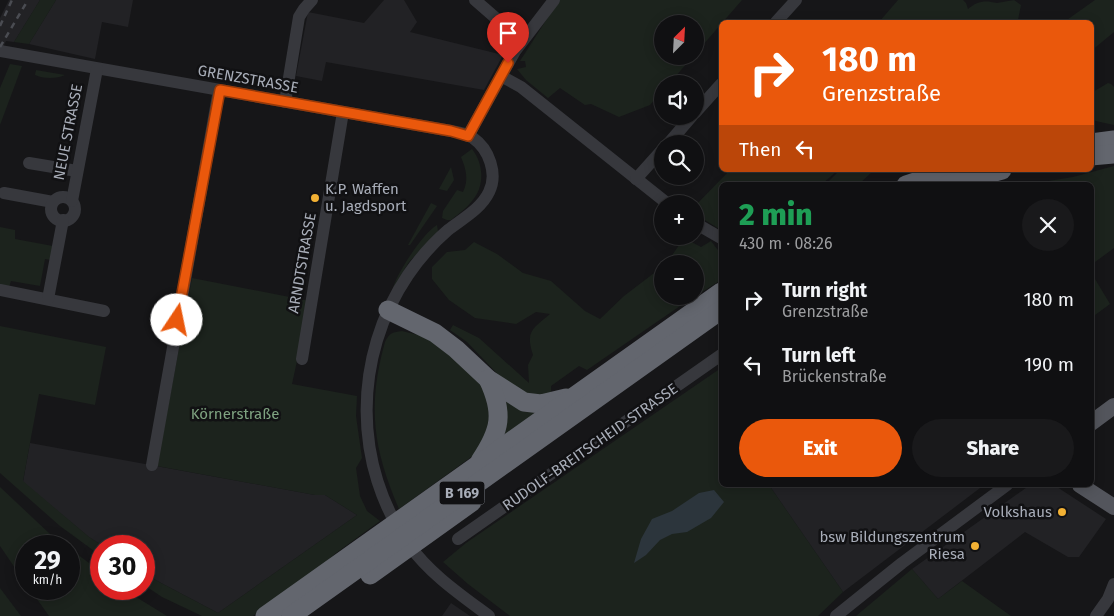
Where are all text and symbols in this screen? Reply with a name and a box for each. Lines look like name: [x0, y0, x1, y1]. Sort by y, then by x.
pin: [487, 12, 529, 63]
north arrow: [654, 15, 704, 65]
map controls: [654, 15, 704, 305]
icon: arrive: [494, 19, 522, 47]
text: 180 m: [822, 38, 917, 80]
icon: right: [739, 40, 804, 105]
street label: GRENZSTRASSE: [196, 61, 300, 97]
button: sound: [654, 75, 704, 125]
text: Grenzstraße: [822, 80, 941, 107]
street label: NEUE STRASSE: [50, 82, 86, 182]
button: search: [654, 135, 704, 185]
icon: left: [791, 135, 819, 163]
text: Then: [739, 138, 781, 161]
place label: K.P. Waffen u. Jagdsport: [325, 180, 407, 215]
marker: K.P. Waffen u. Jagdsport: [309, 192, 321, 204]
button: +: [654, 195, 704, 245]
text: 2 min: [739, 197, 812, 233]
button: close: [1022, 199, 1074, 251]
street label: ARNDTSTRASSE: [284, 211, 320, 315]
text: 430 m · 08:26: [739, 234, 832, 253]
button: −: [654, 255, 704, 305]
text: Turn right: [782, 279, 867, 302]
icon: right: [739, 286, 767, 314]
text: 180 m: [1023, 288, 1074, 311]
position arrow: [150, 293, 202, 345]
text: Grenzstraße: [782, 302, 869, 321]
text: Turn left: [782, 344, 856, 367]
icon: left: [739, 351, 767, 379]
text: 190 m: [1024, 353, 1074, 376]
text: Brückenstraße: [782, 367, 887, 386]
street label: RUDOLF-BREITSCHEID-STRASSE: [499, 380, 681, 514]
park label: Körnerstraße: [191, 405, 279, 423]
button: Exit: [739, 419, 902, 477]
button: Share: [912, 419, 1074, 477]
road number: B 169: [440, 482, 484, 504]
place label: Volkshaus: [984, 503, 1052, 521]
marker: Volkshaus: [1056, 506, 1068, 518]
place label: bsw Bildungszentrum Riesa: [819, 528, 965, 563]
speed limit sign: 30: [90, 535, 155, 600]
marker: bsw Bildungszentrum Riesa: [969, 540, 981, 552]
text: 29: [34, 546, 61, 576]
text: km/h: [33, 573, 62, 587]

